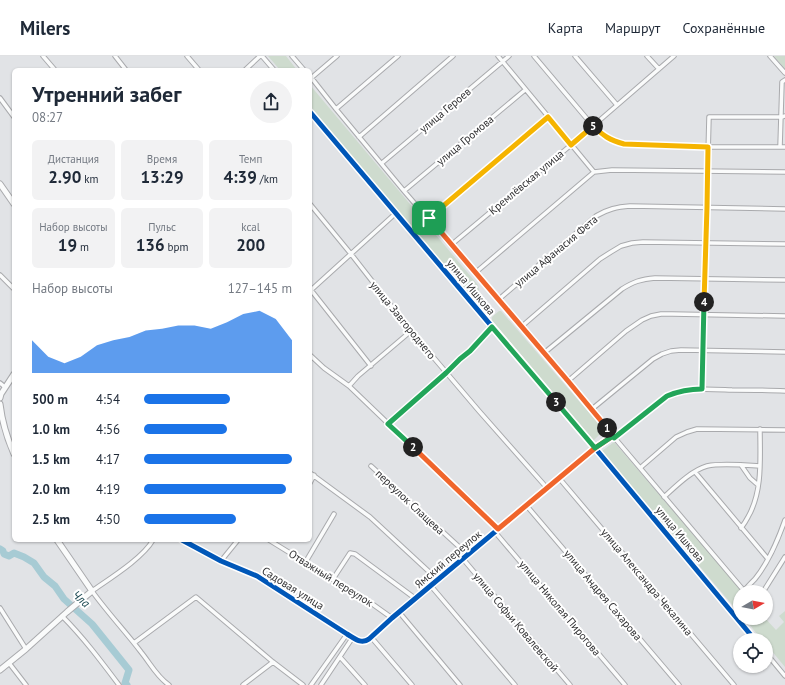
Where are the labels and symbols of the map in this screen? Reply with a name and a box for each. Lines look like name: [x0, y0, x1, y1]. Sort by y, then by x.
street label: улица Героев: [416, 84, 474, 136]
street label: улица Громова: [434, 112, 496, 168]
pin: 5: [583, 116, 603, 136]
street label: Кремлёвская улица: [486, 146, 566, 218]
pin: [412, 201, 446, 235]
street label: улица Афанасия Фета: [512, 212, 600, 290]
street label: улица Ишкова: [444, 256, 498, 318]
street label: улица Завгороднего: [367, 278, 439, 362]
pin: 4: [694, 292, 714, 312]
pin: 3: [546, 392, 566, 412]
pin: 1: [597, 418, 617, 438]
pin: 2: [403, 437, 423, 457]
street label: переулок Слащева: [373, 466, 447, 538]
street label: улица Ишкова: [653, 503, 707, 565]
street label: Ямский переулок: [412, 526, 485, 591]
street label: улица Александра Чекалина: [598, 526, 696, 638]
street label: Отважный переулок: [286, 546, 376, 610]
street label: улица Андрея Сахарова: [561, 547, 645, 643]
street label: улица Николая Пирогова: [516, 557, 604, 659]
street label: Садовая улица: [259, 563, 327, 613]
street label: улица Софьи Ковалевской: [470, 569, 562, 675]
north arrow: [733, 585, 773, 625]
water label: Чла: [69, 587, 93, 611]

